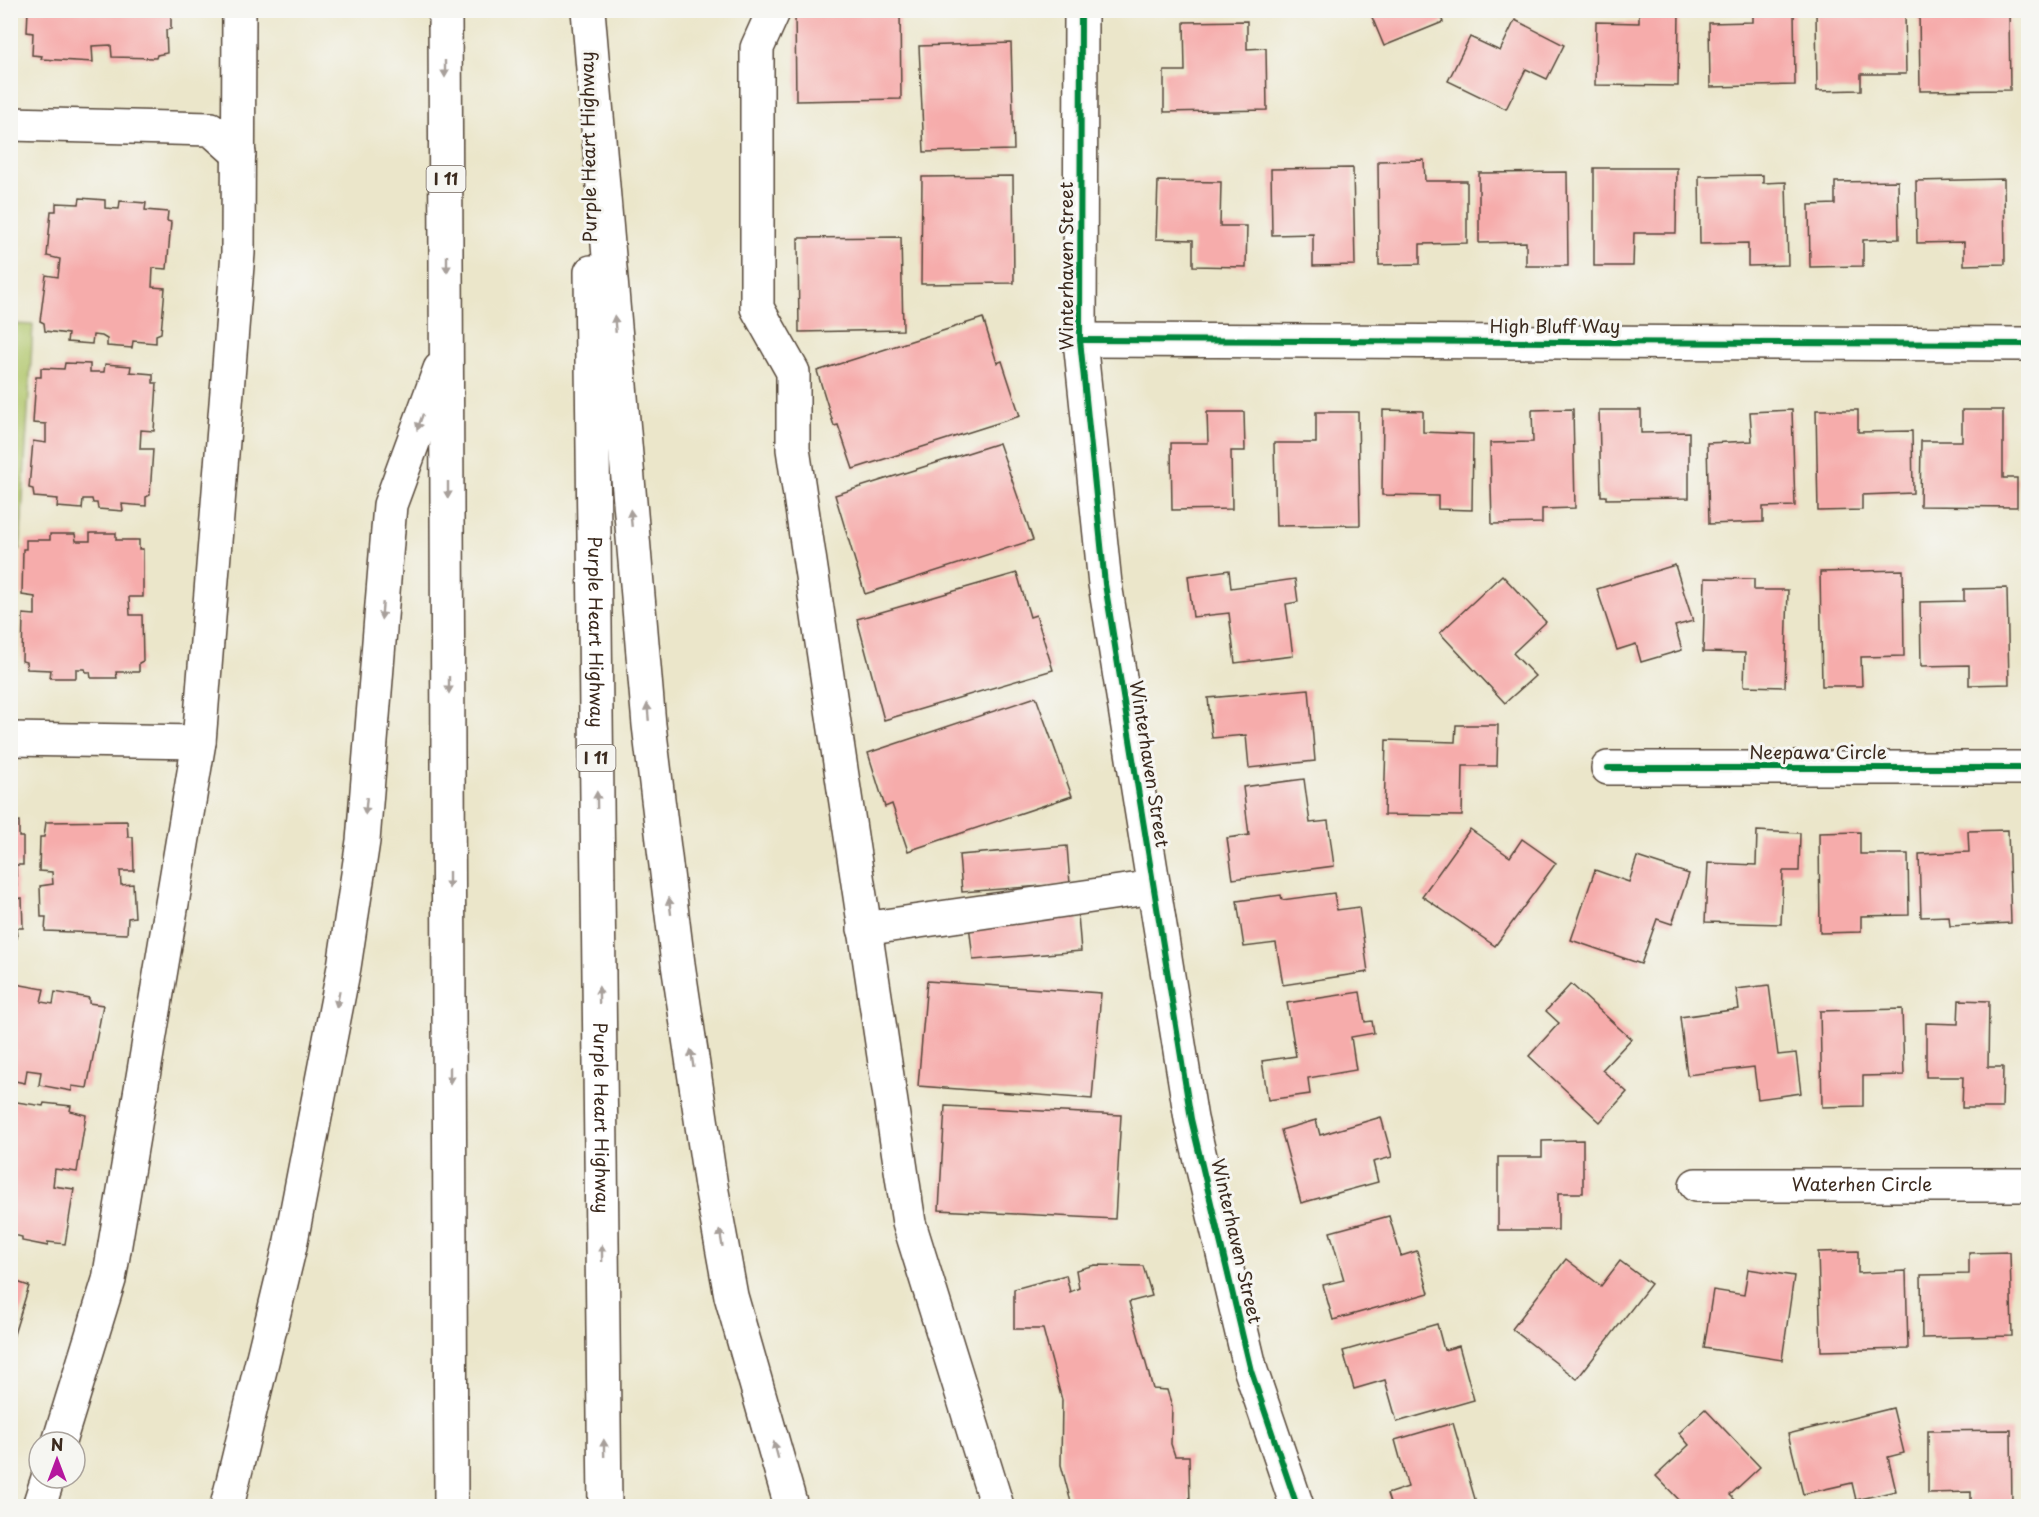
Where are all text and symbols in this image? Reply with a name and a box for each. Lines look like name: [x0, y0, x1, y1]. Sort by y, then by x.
street label: Purple Heart Highway: [572, 51, 603, 243]
one-way arrow: [440, 59, 450, 78]
road number: I 11: [426, 166, 466, 192]
street label: Winterhaven Street: [1052, 182, 1079, 350]
one-way arrow: [442, 254, 452, 273]
street label: High Bluff Way: [1490, 312, 1620, 339]
one-way arrow: [610, 314, 620, 333]
one-way arrow: [415, 413, 425, 431]
one-way arrow: [443, 480, 453, 499]
one-way arrow: [626, 509, 635, 528]
street label: Purple Heart Highway: [582, 536, 611, 728]
one-way arrow: [377, 602, 386, 621]
one-way arrow: [444, 675, 453, 694]
street label: Winterhaven Street: [1124, 678, 1177, 849]
one-way arrow: [643, 703, 653, 722]
street label: Neepawa Circle: [1749, 738, 1887, 765]
road number: I 11: [576, 745, 616, 771]
one-way arrow: [592, 791, 601, 810]
one-way arrow: [361, 796, 371, 815]
one-way arrow: [444, 870, 454, 889]
one-way arrow: [665, 897, 675, 916]
one-way arrow: [594, 986, 604, 1005]
one-way arrow: [333, 989, 342, 1008]
street label: Purple Heart Highway: [588, 1022, 617, 1214]
one-way arrow: [687, 1049, 696, 1068]
one-way arrow: [445, 1065, 455, 1084]
street label: Winterhaven Street: [1205, 1155, 1270, 1326]
street label: Waterhen Circle: [1792, 1170, 1932, 1197]
one-way arrow: [716, 1229, 725, 1248]
one-way arrow: [597, 1244, 607, 1263]
north arrow: [27, 1430, 87, 1490]
text: N: [51, 1432, 63, 1456]
one-way arrow: [599, 1439, 609, 1458]
one-way arrow: [770, 1441, 780, 1459]

